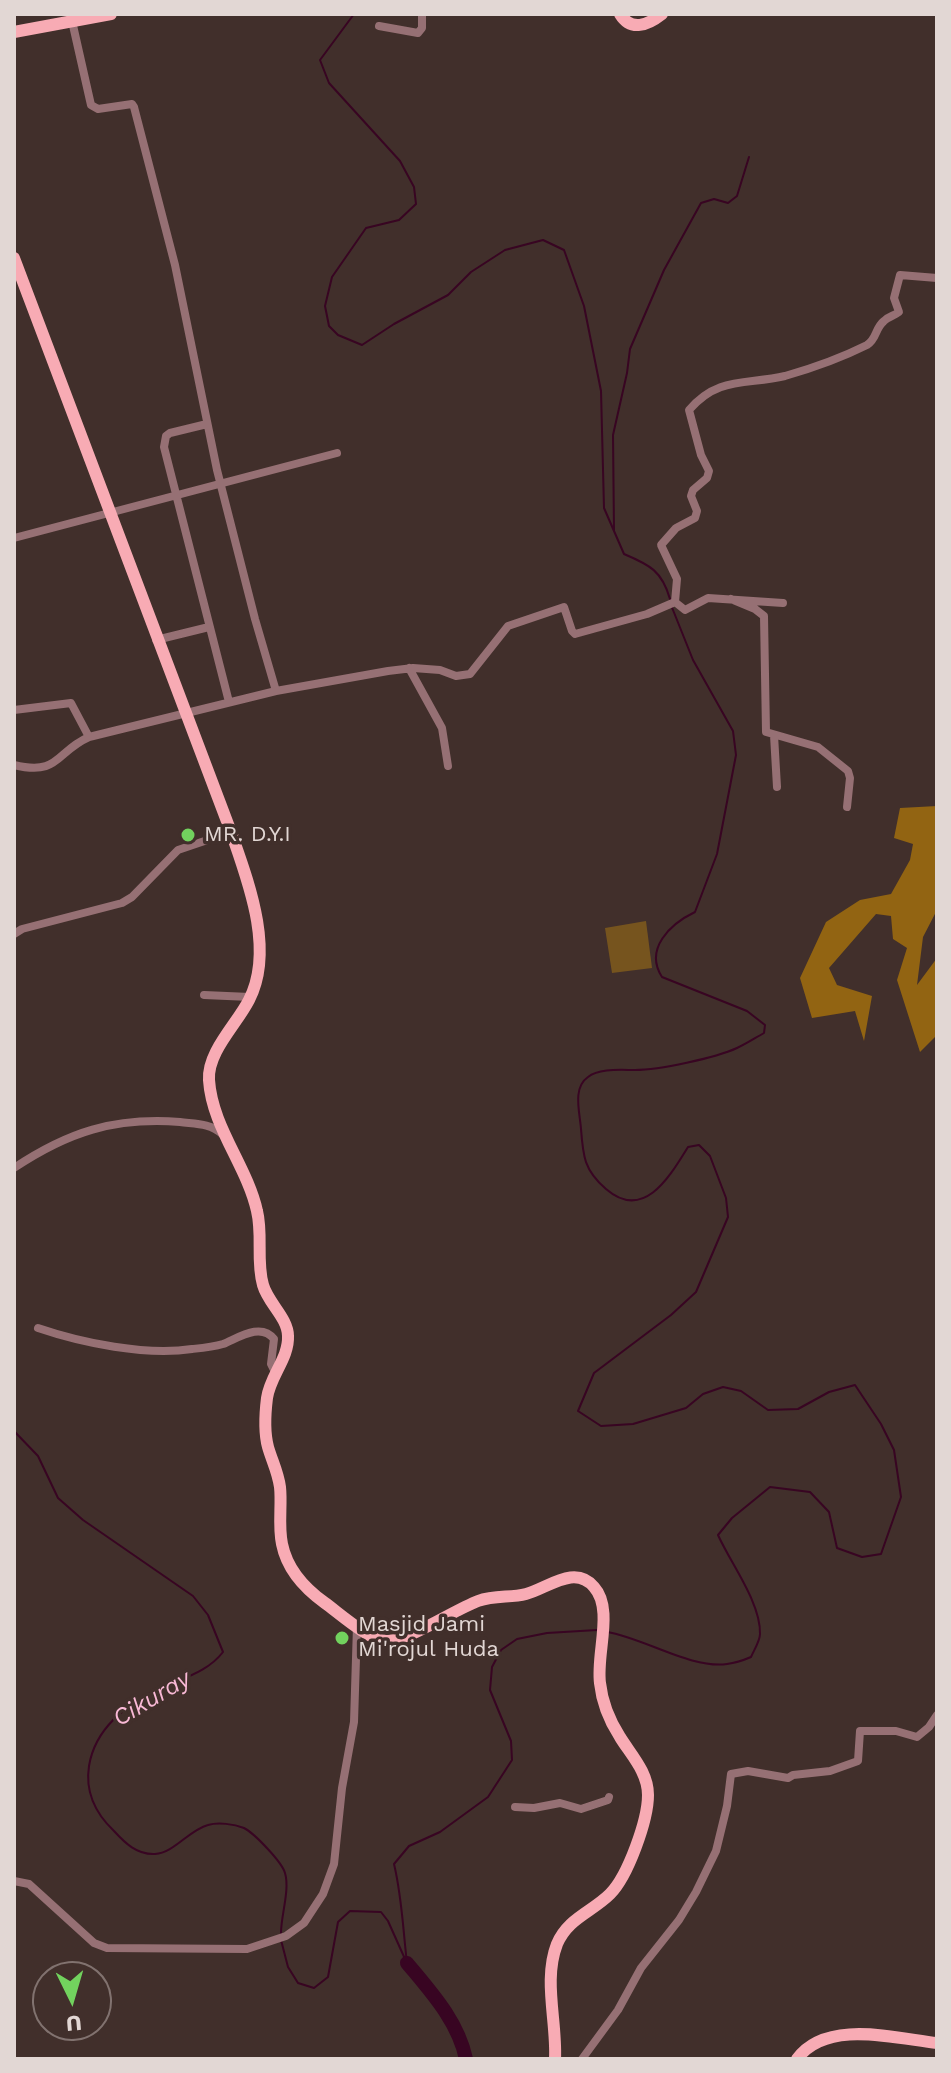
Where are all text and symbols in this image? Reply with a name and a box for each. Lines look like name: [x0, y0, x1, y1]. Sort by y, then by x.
place label: MR. D.Y.I: [204, 822, 291, 848]
marker: MR. D.Y.I: [179, 826, 197, 844]
place label: Masjid Jami Mi'rojul Huda: [358, 1612, 499, 1664]
marker: Masjid Jami Mi'rojul Huda: [333, 1629, 351, 1647]
water label: Cikuray: [108, 1665, 196, 1733]
north arrow: [32, 1961, 112, 2041]
text: U: [65, 2010, 83, 2037]

